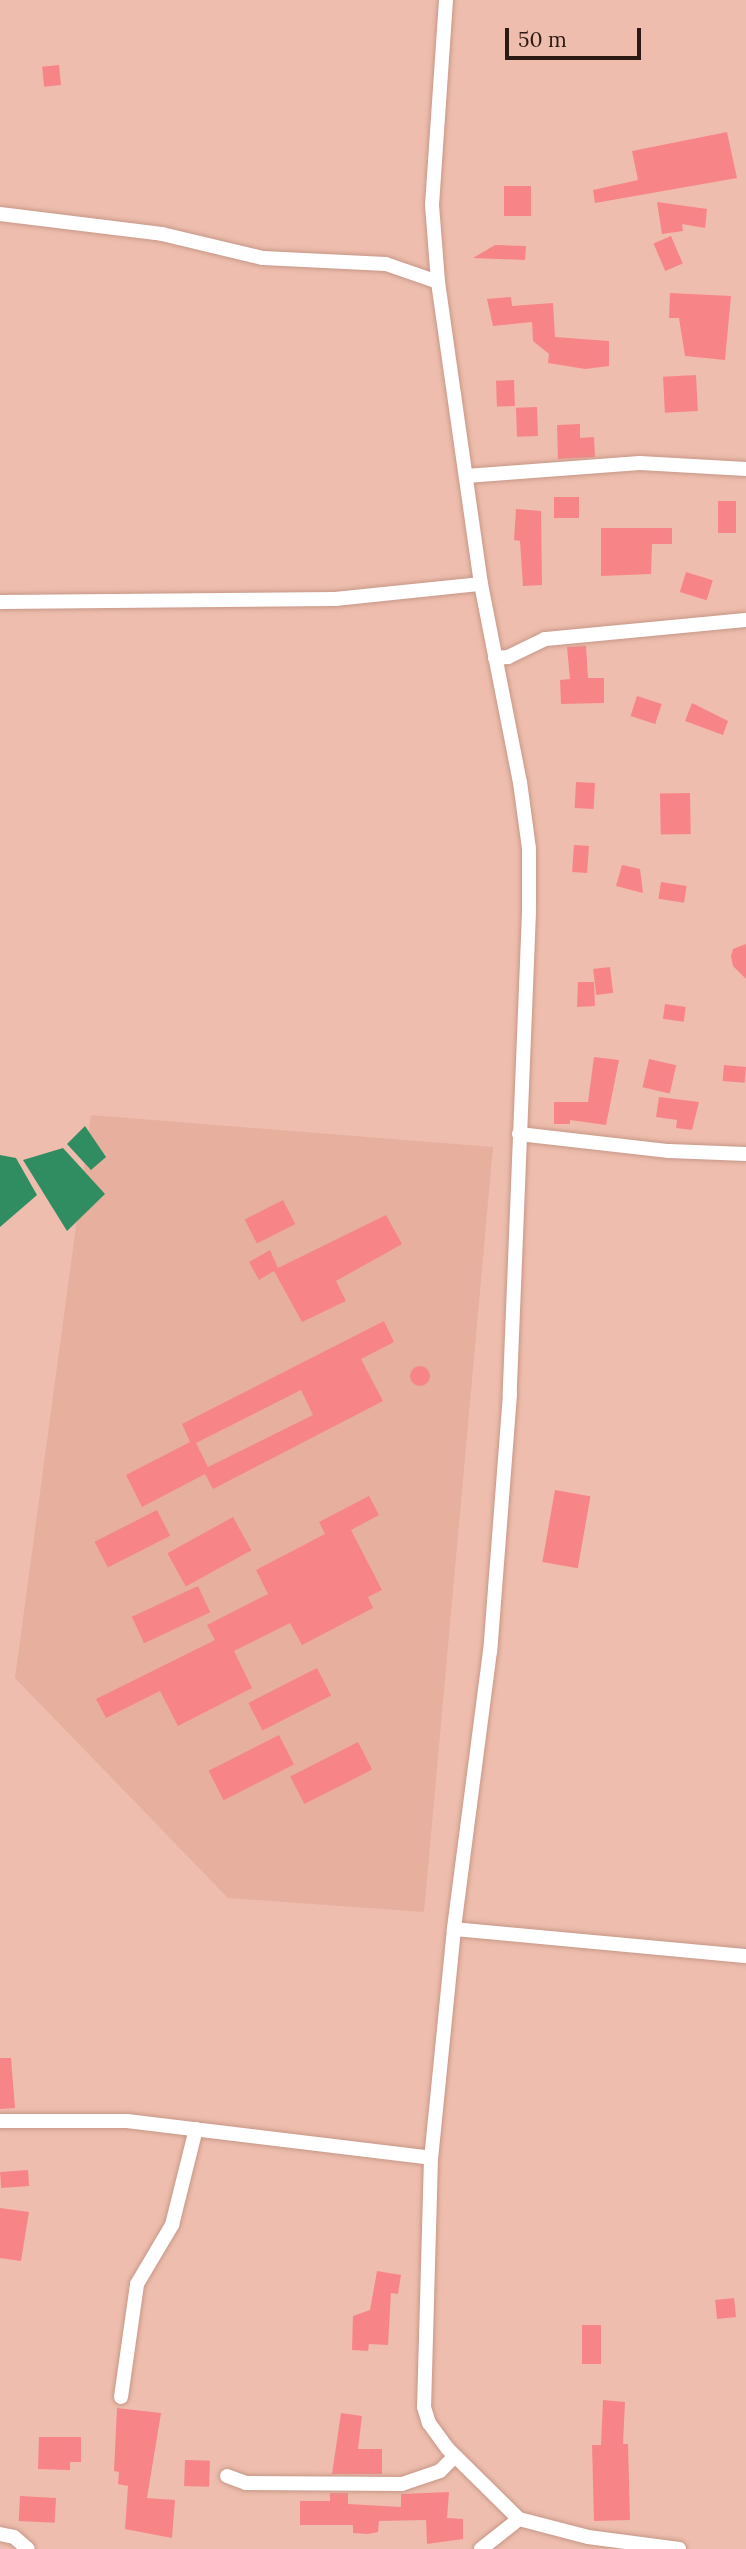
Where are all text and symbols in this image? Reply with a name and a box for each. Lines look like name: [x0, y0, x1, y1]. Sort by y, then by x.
scale bar: [508, 14, 644, 58]
text: 50 m: [518, 26, 567, 53]

